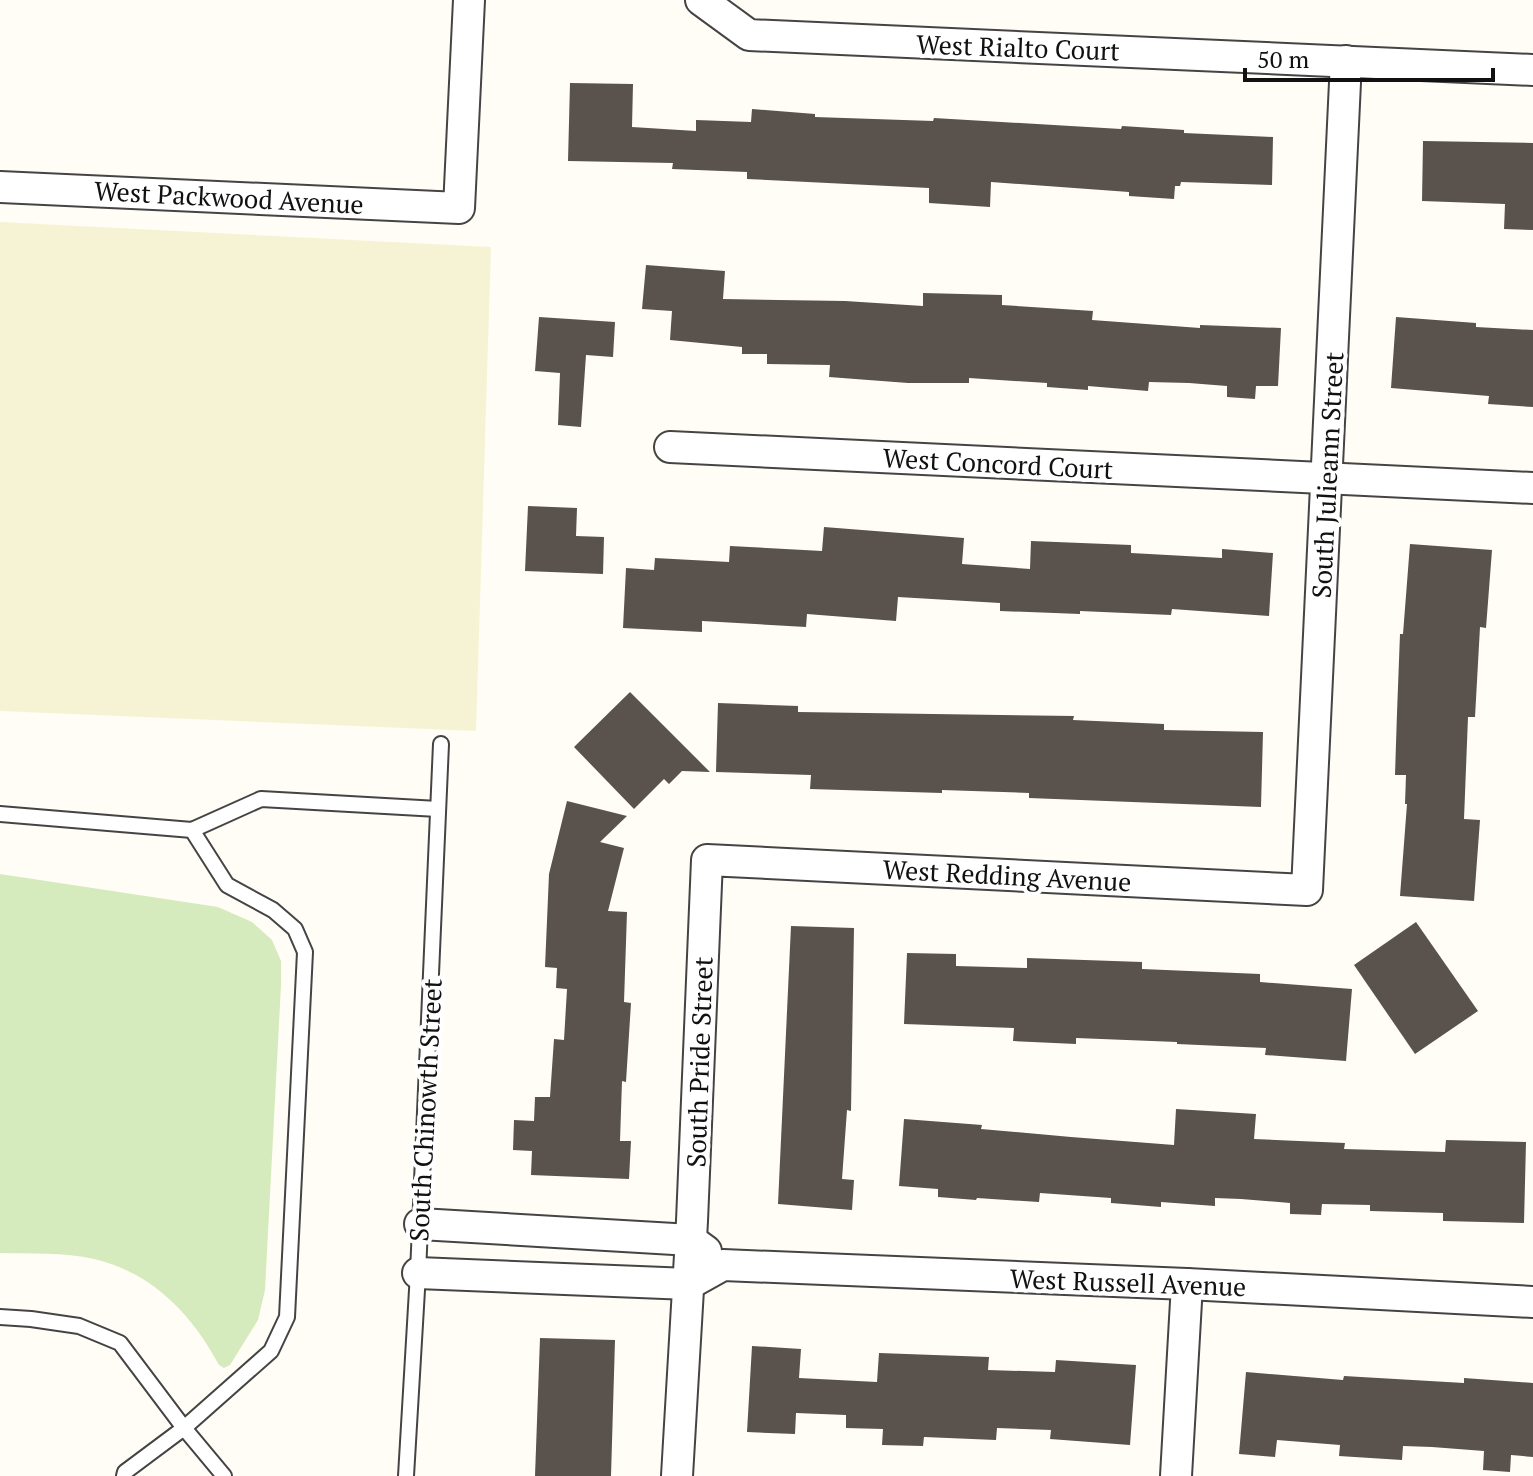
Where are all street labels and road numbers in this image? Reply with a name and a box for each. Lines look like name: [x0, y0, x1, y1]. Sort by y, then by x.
street label: West Rialto Court: [916, 26, 1121, 68]
street label: West Packwood Avenue: [93, 173, 365, 221]
street label: South Julieann Street: [1304, 351, 1350, 599]
street label: West Concord Court: [882, 440, 1114, 486]
street label: West Redding Avenue: [882, 852, 1132, 898]
street label: South Pride Street: [678, 956, 720, 1168]
street label: South Chinowth Street: [401, 977, 449, 1242]
street label: West Russell Avenue: [1009, 1261, 1247, 1303]

